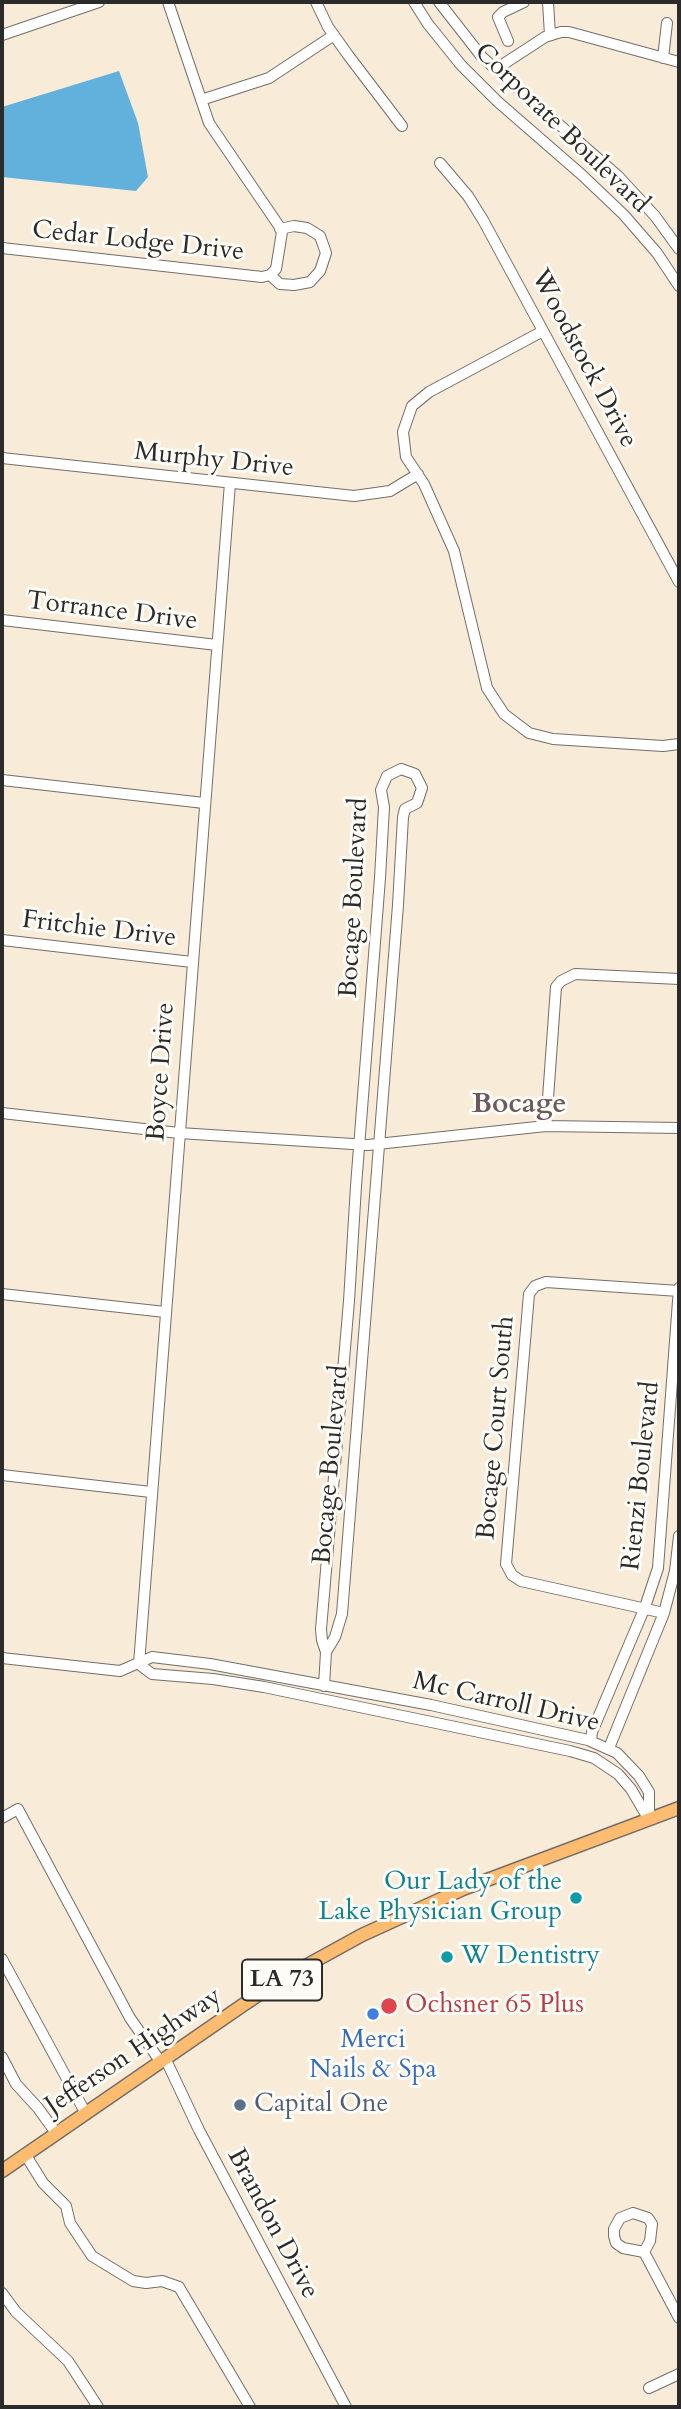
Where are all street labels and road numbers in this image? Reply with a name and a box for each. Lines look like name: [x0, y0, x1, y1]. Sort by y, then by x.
street label: Corporate Boulevard: [467, 37, 655, 221]
street label: Cedar Lodge Drive: [30, 215, 246, 269]
street label: Woodstock Drive: [523, 265, 643, 453]
street label: Murphy Drive: [133, 437, 295, 485]
street label: Torrance Drive: [25, 586, 199, 638]
street label: Bocage Boulevard: [334, 797, 376, 999]
street label: Fritchie Drive: [20, 905, 178, 955]
street label: Boyce Drive: [142, 1002, 182, 1142]
street label: Bocage Court South: [472, 1315, 522, 1541]
street label: Bocage Boulevard: [308, 1364, 356, 1566]
street label: Rienzi Boulevard: [617, 1380, 667, 1572]
street label: Mc Carroll Drive: [410, 1666, 602, 1740]
road number: LA 73: [242, 1959, 322, 2000]
street label: Jefferson Highway: [40, 1982, 228, 2122]
street label: Brandon Drive: [219, 2144, 325, 2304]

